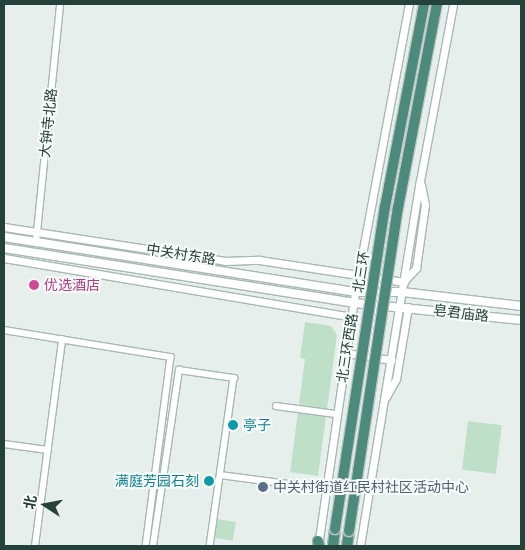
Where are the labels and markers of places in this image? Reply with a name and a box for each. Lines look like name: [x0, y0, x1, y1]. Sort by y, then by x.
place label: 优选酒店: [44, 277, 100, 293]
marker: 优选酒店: [28, 279, 40, 291]
place label: 亭子: [243, 417, 271, 433]
marker: 亭子: [227, 419, 239, 431]
place label: 满庭芳园石刻: [115, 473, 199, 489]
marker: 满庭芳园石刻: [203, 475, 215, 487]
place label: 中关村街道红民村社区活动中心: [273, 479, 469, 495]
marker: 中关村街道红民村社区活动中心: [257, 481, 269, 493]

